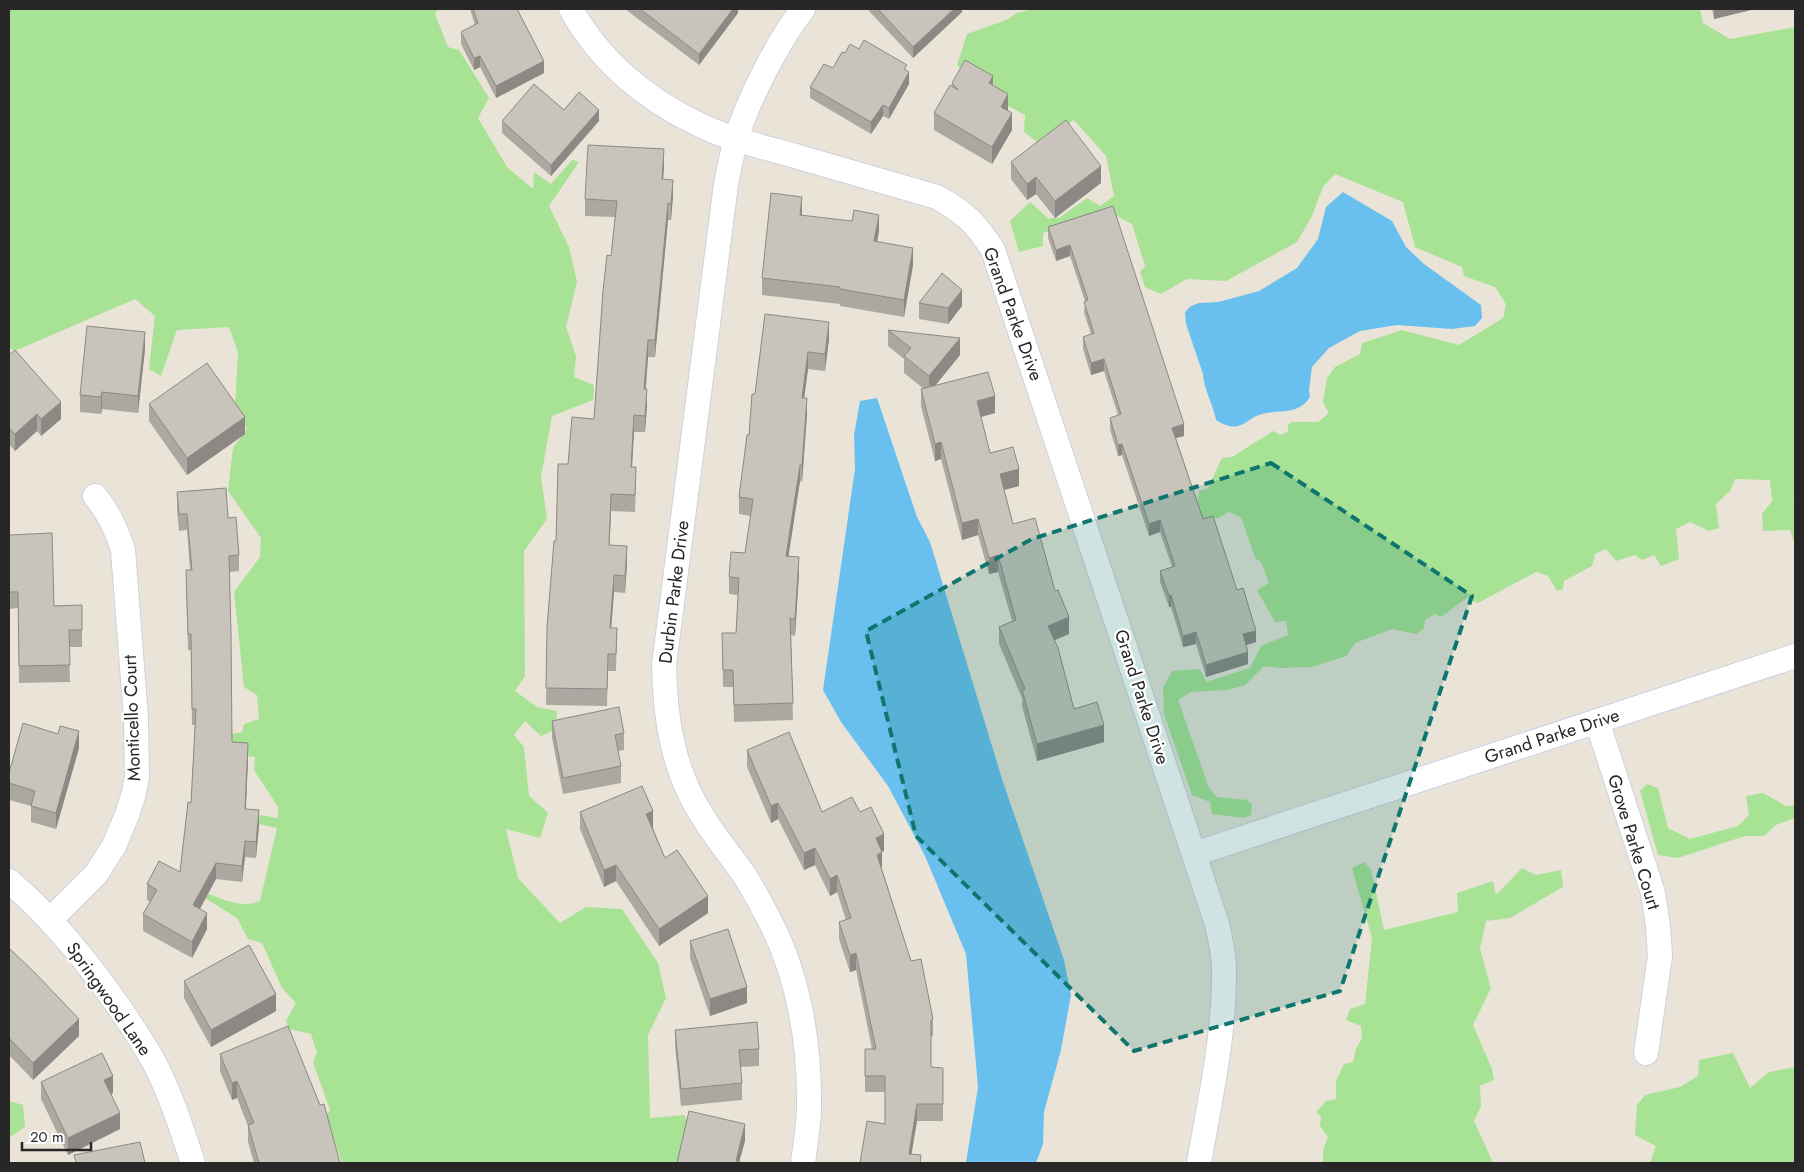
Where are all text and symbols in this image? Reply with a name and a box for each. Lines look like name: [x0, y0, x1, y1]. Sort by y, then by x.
street label: Grand Parke Drive: [977, 244, 1049, 384]
street label: Durbin Parke Drive: [652, 519, 696, 665]
street label: Grand Parke Drive: [1108, 626, 1176, 768]
street label: Monticello Court: [117, 654, 147, 782]
street label: Grand Parke Drive: [1481, 702, 1623, 770]
street label: Grove Parke Court: [1601, 771, 1667, 914]
street label: Springwood Lane: [60, 937, 158, 1061]
scale bar: [22, 1120, 91, 1152]
text: 20 m: [30, 1126, 64, 1148]

